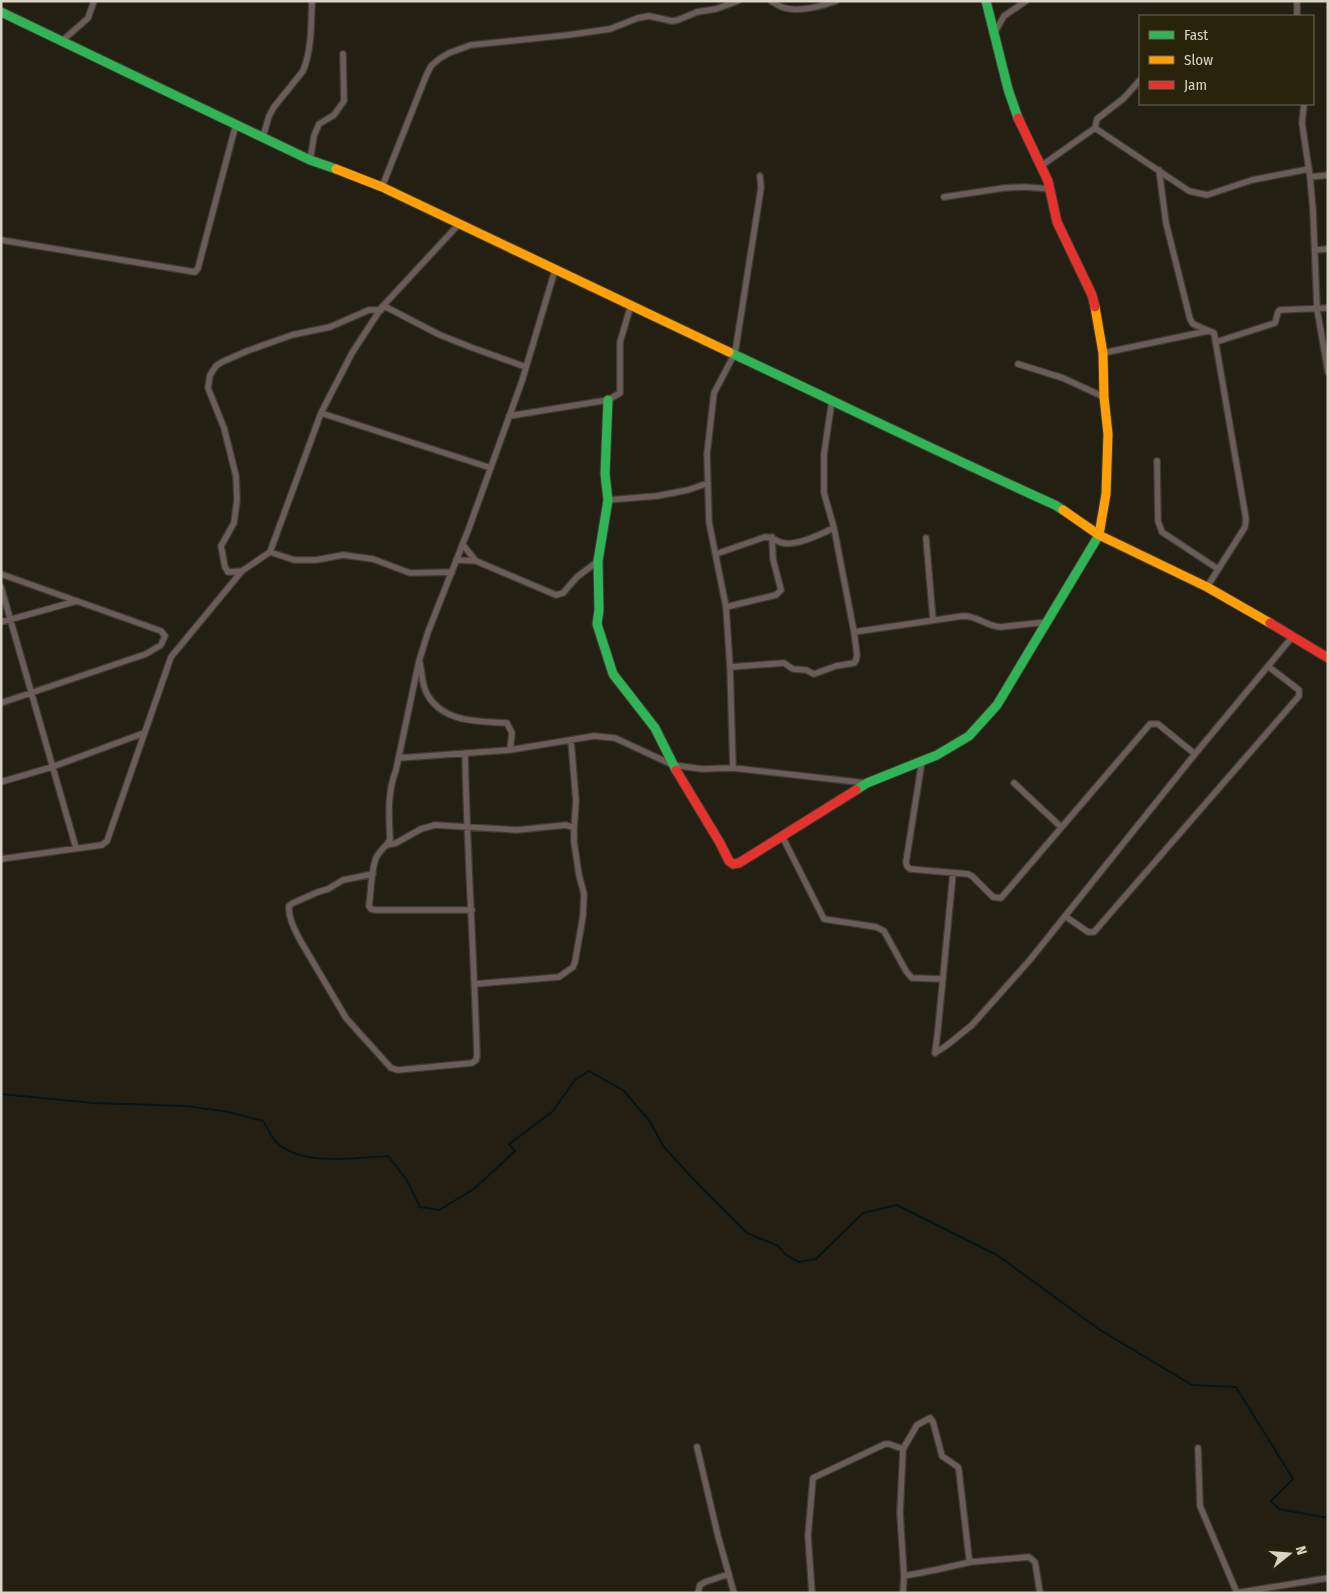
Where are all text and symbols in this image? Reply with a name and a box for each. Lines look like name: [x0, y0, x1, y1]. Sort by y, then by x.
legend: [1139, 15, 1314, 105]
text: Fast: [1184, 26, 1208, 44]
text: Slow: [1184, 51, 1213, 69]
text: Jam: [1184, 76, 1207, 94]
north arrow: [1264, 1529, 1314, 1579]
text: N: [1292, 1544, 1310, 1557]

